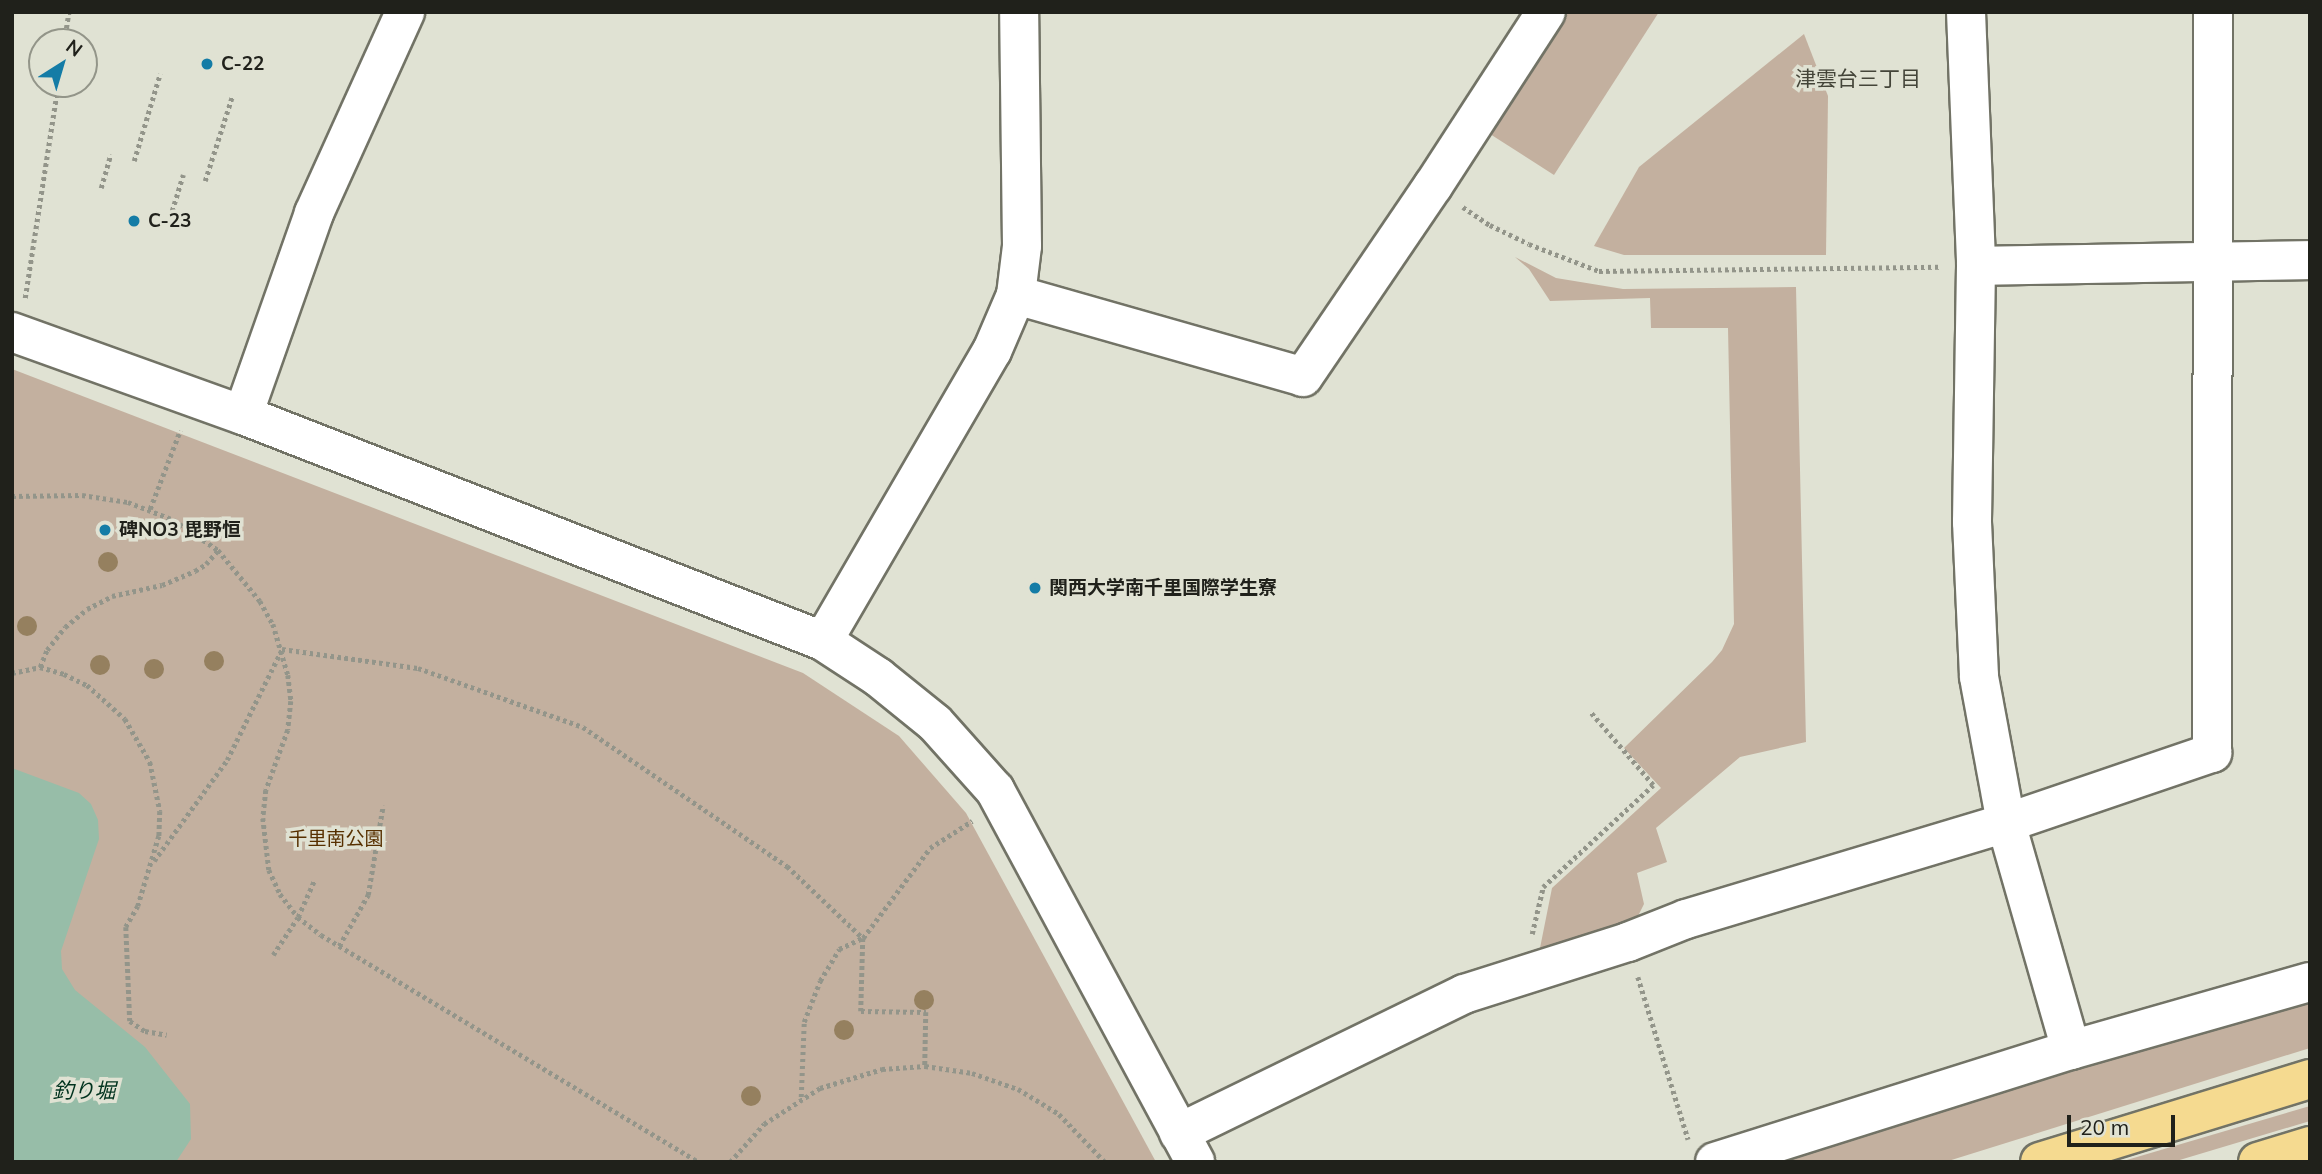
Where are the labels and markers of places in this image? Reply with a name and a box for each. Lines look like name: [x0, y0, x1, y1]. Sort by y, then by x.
place label: C-22: [221, 53, 265, 75]
marker: C-22: [199, 56, 215, 72]
place label: C-23: [148, 210, 192, 232]
marker: C-23: [126, 213, 142, 229]
place label: 碑NO3 毘野恒: [119, 519, 241, 541]
marker: 碑NO3 毘野恒: [97, 522, 113, 538]
place label: 関西大学南千里国際学生寮: [1049, 577, 1277, 599]
marker: 関西大学南千里国際学生寮: [1027, 580, 1043, 596]

